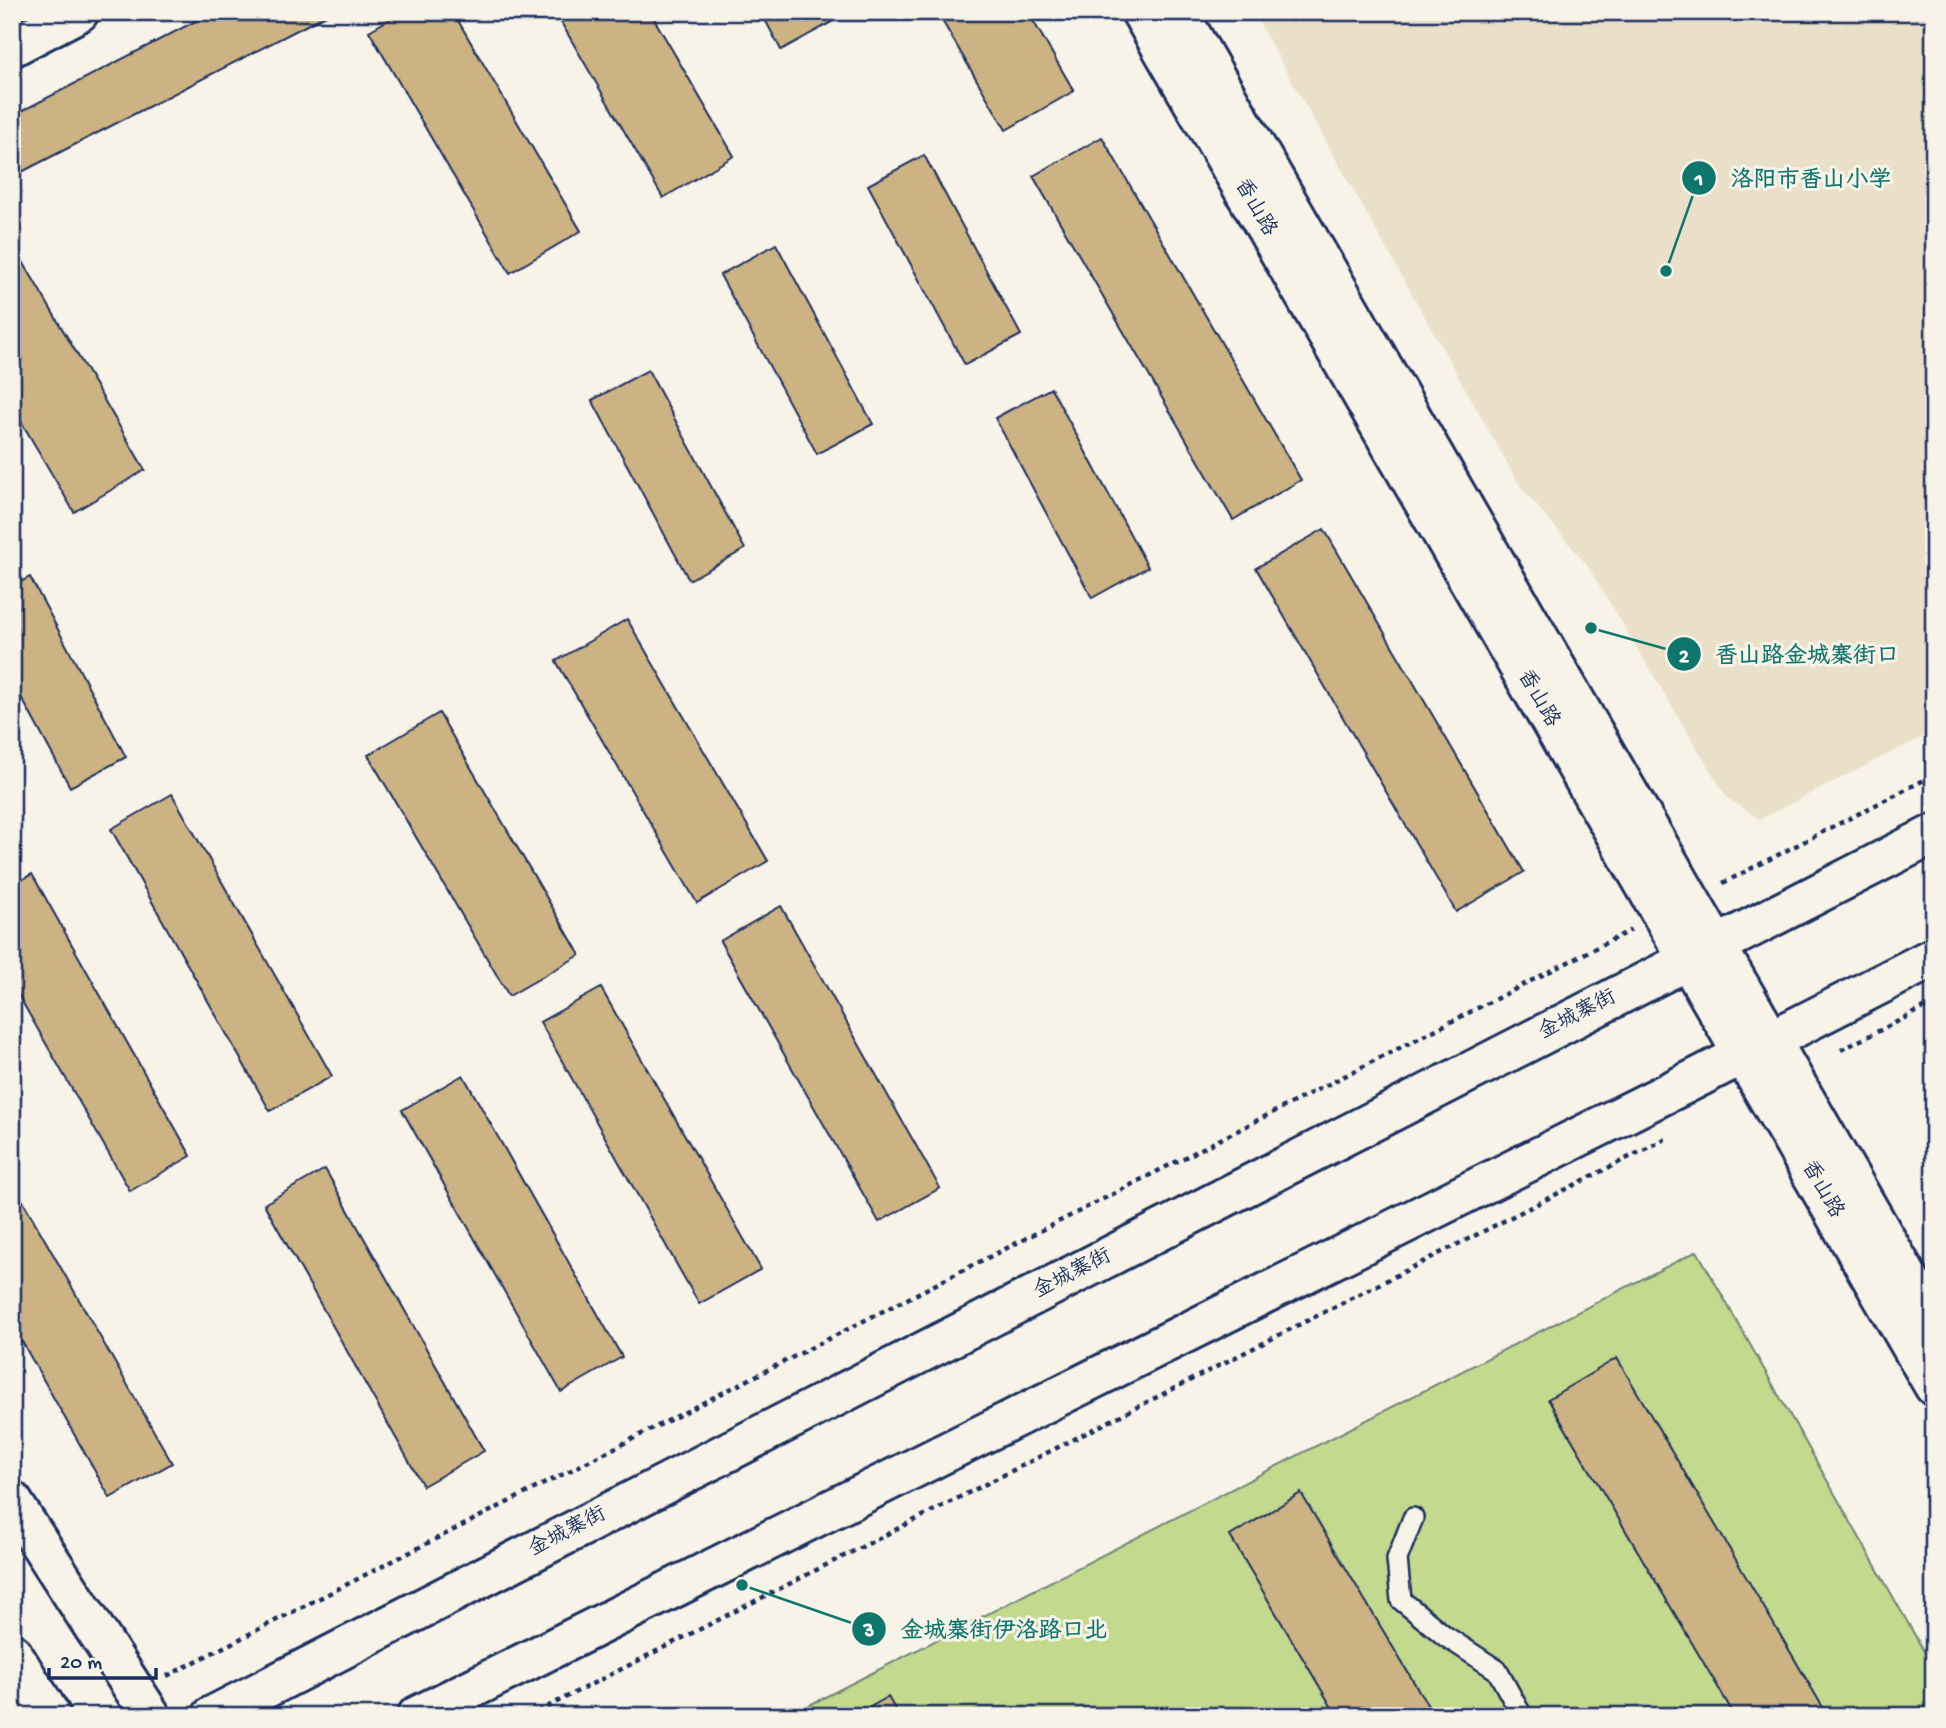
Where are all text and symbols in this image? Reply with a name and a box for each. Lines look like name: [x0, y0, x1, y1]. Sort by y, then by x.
callout: 洛阳市香山小学: [1681, 156, 1905, 200]
text: 洛阳市香山小学: [1731, 167, 1892, 195]
text: 1: [1694, 169, 1703, 194]
street label: 香山路: [1227, 173, 1282, 242]
callout: 香山路金城寨街口: [1666, 632, 1913, 676]
text: 香山路金城寨街口: [1715, 642, 1899, 671]
text: 2: [1679, 646, 1690, 671]
street label: 香山路: [1510, 664, 1565, 733]
street label: 金城寨街: [1534, 984, 1621, 1046]
street label: 香山路: [1794, 1155, 1849, 1224]
street label: 金城寨街: [1029, 1243, 1116, 1305]
street label: 金城寨街: [524, 1501, 611, 1563]
callout: 金城寨街伊洛路口北: [851, 1607, 1121, 1651]
text: 金城寨街伊洛路口北: [901, 1617, 1108, 1646]
text: 3: [863, 1620, 875, 1645]
scale bar: [49, 1637, 156, 1681]
text: 20 m: [60, 1652, 102, 1677]

